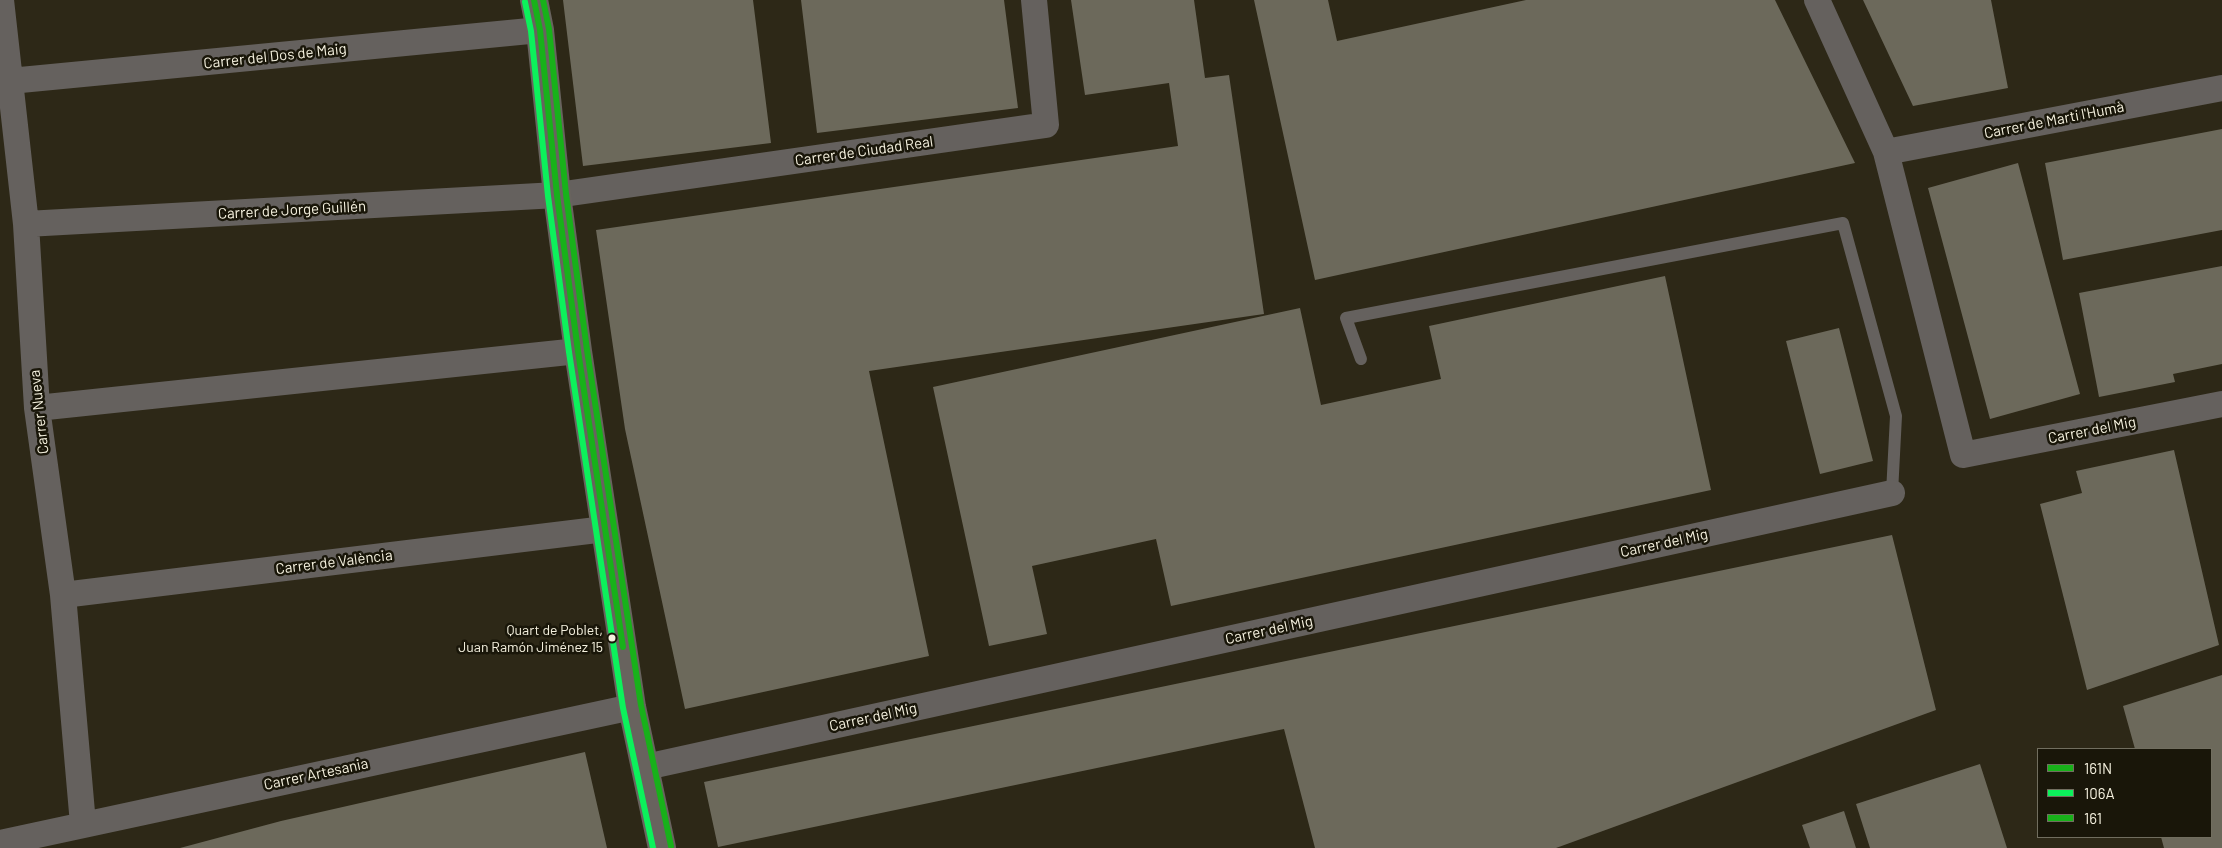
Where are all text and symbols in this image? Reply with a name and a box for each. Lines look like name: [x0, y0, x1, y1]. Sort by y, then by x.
street label: Carrer del Dos de Maig: [203, 40, 347, 72]
street label: Carrer de Martí l'Humà: [1982, 98, 2126, 142]
street label: Carrer de Ciudad Real: [794, 132, 934, 170]
street label: Carrer de Jorge Guillén: [217, 197, 367, 223]
street label: Carrer Nueva: [26, 369, 52, 455]
street label: Carrer del Mig: [2047, 413, 2137, 447]
street label: Carrer del Mig: [1619, 525, 1709, 561]
street label: Carrer de València: [275, 546, 393, 578]
street label: Carrer del Mig: [1224, 612, 1314, 648]
place label: Quart de Poblet, Juan Ramón Jiménez 15: [458, 622, 603, 654]
marker: Quart de Poblet, Juan Ramón Jiménez 15: [607, 633, 617, 643]
street label: Carrer del Mig: [828, 699, 918, 735]
legend: [2037, 748, 2212, 838]
street label: Carrer Artesania: [262, 754, 370, 794]
text: 161N: [2084, 759, 2112, 777]
text: 106A: [2084, 784, 2115, 802]
text: 161: [2084, 809, 2102, 827]

